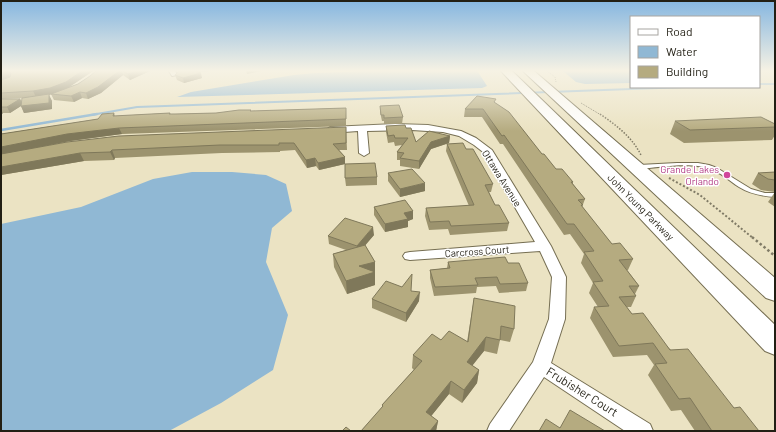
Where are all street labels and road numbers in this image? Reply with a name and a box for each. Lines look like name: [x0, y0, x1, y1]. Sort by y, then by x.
street label: Ottawa Avenue: [480, 147, 524, 209]
street label: John Young Parkway: [605, 171, 677, 243]
street label: Carcross Court: [444, 243, 510, 259]
street label: Frubisher Court: [544, 364, 621, 419]

